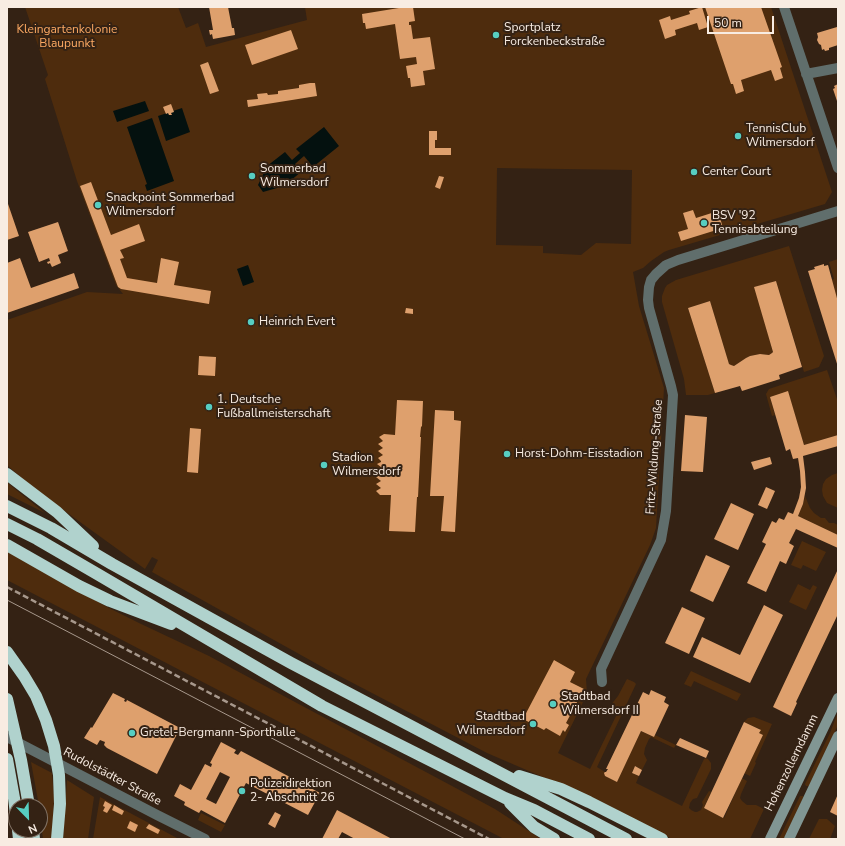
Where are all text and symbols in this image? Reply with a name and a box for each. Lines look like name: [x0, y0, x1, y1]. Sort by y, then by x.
scale bar: [709, 8, 776, 34]
text: 50 m: [714, 15, 742, 31]
place label: Sportplatz Forckenbeckstraße: [504, 21, 605, 49]
park label: Kleingartenkolonie Blaupunkt: [17, 23, 117, 51]
marker: Sportplatz Forckenbeckstraße: [491, 30, 501, 40]
place label: TennisClub Wilmersdorf: [746, 122, 814, 150]
marker: TennisClub Wilmersdorf: [733, 131, 743, 141]
place label: Sommerbad Wilmersdorf: [260, 162, 328, 190]
place label: Center Court: [702, 165, 771, 179]
marker: Center Court: [689, 167, 699, 177]
marker: Sommerbad Wilmersdorf: [247, 171, 257, 181]
place label: Snackpoint Sommerbad Wilmersdorf: [106, 191, 234, 219]
marker: Snackpoint Sommerbad Wilmersdorf: [93, 200, 103, 210]
place label: BSV '92 Tennisabteilung: [712, 209, 798, 237]
marker: BSV '92 Tennisabteilung: [699, 218, 709, 228]
place label: Heinrich Evert: [259, 315, 335, 329]
marker: Heinrich Evert: [246, 317, 256, 327]
place label: 1. Deutsche Fußballmeisterschaft: [217, 393, 330, 421]
street label: Fritz-Wildung-Straße: [644, 399, 666, 515]
marker: 1. Deutsche Fußballmeisterschaft: [204, 402, 214, 412]
place label: Horst-Dohm-Eisstadion: [515, 447, 643, 461]
marker: Horst-Dohm-Eisstadion: [502, 449, 512, 459]
place label: Stadion Wilmersdorf: [332, 451, 400, 479]
marker: Stadion Wilmersdorf: [319, 460, 329, 470]
place label: Stadtbad Wilmersdorf II: [561, 690, 639, 718]
marker: Stadtbad Wilmersdorf II: [548, 699, 558, 709]
place label: Stadtbad Wilmersdorf: [457, 710, 525, 738]
street label: Hohenzollerndamm: [762, 712, 822, 814]
marker: Stadtbad Wilmersdorf: [528, 719, 538, 729]
place label: Gretel-Bergmann-Sporthalle: [140, 726, 296, 740]
marker: Gretel-Bergmann-Sporthalle: [127, 728, 137, 738]
street label: Rudolstädter Straße: [60, 745, 164, 809]
place label: Polizeidirektion 2- Abschnitt 26: [250, 777, 335, 805]
marker: Polizeidirektion 2- Abschnitt 26: [237, 786, 247, 796]
north arrow: [8, 798, 48, 838]
text: N: [26, 820, 39, 837]

